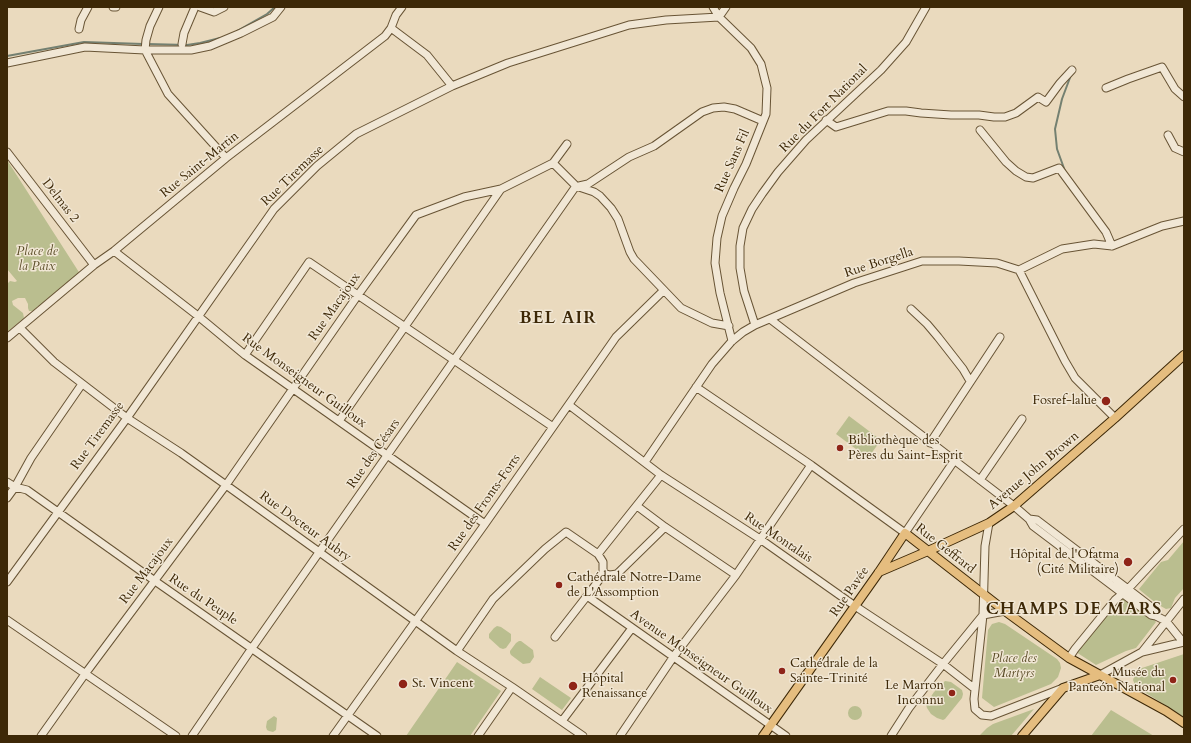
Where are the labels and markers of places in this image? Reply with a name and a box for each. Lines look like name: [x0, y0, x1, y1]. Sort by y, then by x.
place label: Fosref-lalue: [1033, 393, 1097, 409]
marker: Fosref-lalue: [1100, 395, 1112, 407]
place label: Bibliothèque des Pères du Saint-Esprit: [848, 433, 962, 464]
marker: Bibliothèque des Pères du Saint-Esprit: [835, 443, 845, 453]
place label: Hôpital de l'Ofatma (Cité Militaire): [1010, 547, 1119, 578]
marker: Hôpital de l'Ofatma (Cité Militaire): [1122, 556, 1134, 568]
place label: Cathédrale Notre-Dame de L'Assomption: [567, 570, 701, 601]
marker: Cathédrale Notre-Dame de L'Assomption: [554, 580, 564, 590]
place label: Cathédrale de la Sainte-Trinité: [790, 656, 878, 687]
place label: Musée du Panteón National: [1069, 665, 1165, 696]
marker: Cathédrale de la Sainte-Trinité: [777, 666, 787, 676]
place label: Hôpital Renaissance: [582, 671, 647, 702]
marker: Musée du Panteón National: [1168, 675, 1178, 685]
place label: St. Vincent: [412, 676, 473, 692]
marker: St. Vincent: [397, 678, 409, 690]
place label: Le Marron Inconnu: [885, 678, 944, 709]
marker: Hôpital Renaissance: [567, 680, 579, 692]
marker: Le Marron Inconnu: [947, 688, 957, 698]

